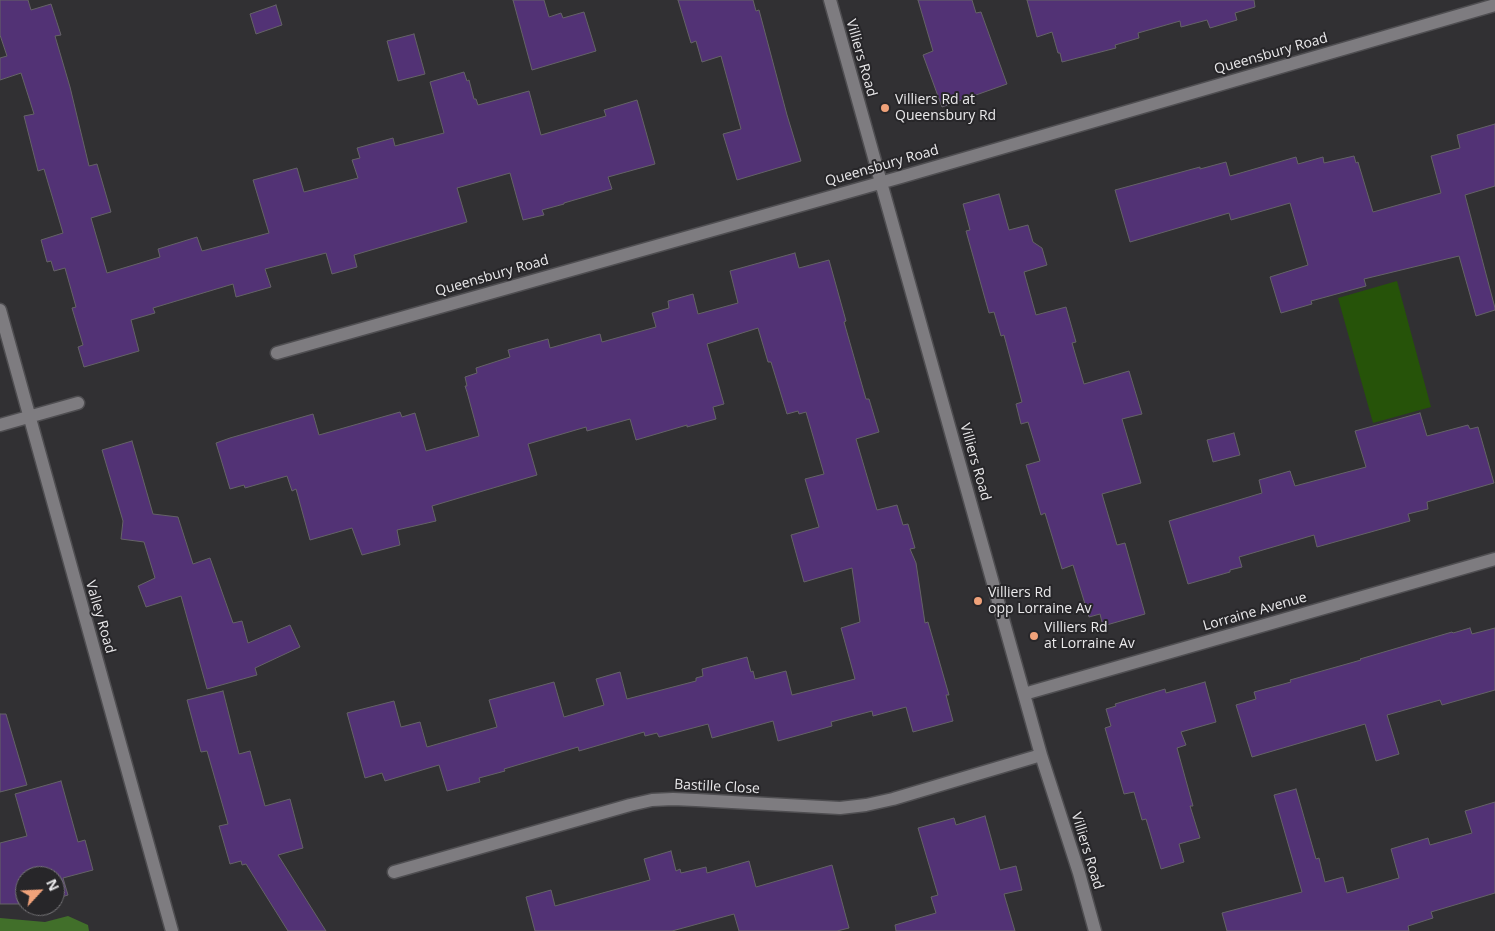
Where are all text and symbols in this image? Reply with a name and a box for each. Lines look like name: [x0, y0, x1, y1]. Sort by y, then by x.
street label: Villiers Road: [842, 17, 880, 99]
street label: Queensbury Road: [1212, 30, 1330, 78]
place label: Villiers Rd at Queensbury Rd: [895, 92, 996, 124]
marker: Villiers Rd at Queensbury Rd: [879, 102, 891, 114]
street label: Queensbury Road: [823, 142, 941, 190]
street label: Queensbury Road: [433, 252, 551, 300]
street label: Villiers Road: [956, 421, 994, 503]
street label: Valley Road: [82, 579, 118, 655]
place label: Villiers Rd opp Lorraine Av: [988, 585, 1092, 618]
street label: Lorraine Avenue: [1201, 589, 1309, 635]
marker: Villiers Rd opp Lorraine Av: [972, 595, 984, 607]
place label: Villiers Rd at Lorraine Av: [1044, 620, 1135, 652]
marker: Villiers Rd at Lorraine Av: [1028, 630, 1040, 642]
street label: Bastille Close: [674, 776, 760, 798]
street label: Villiers Road: [1067, 810, 1107, 892]
north arrow: [15, 866, 65, 916]
text: N: [42, 876, 64, 894]

